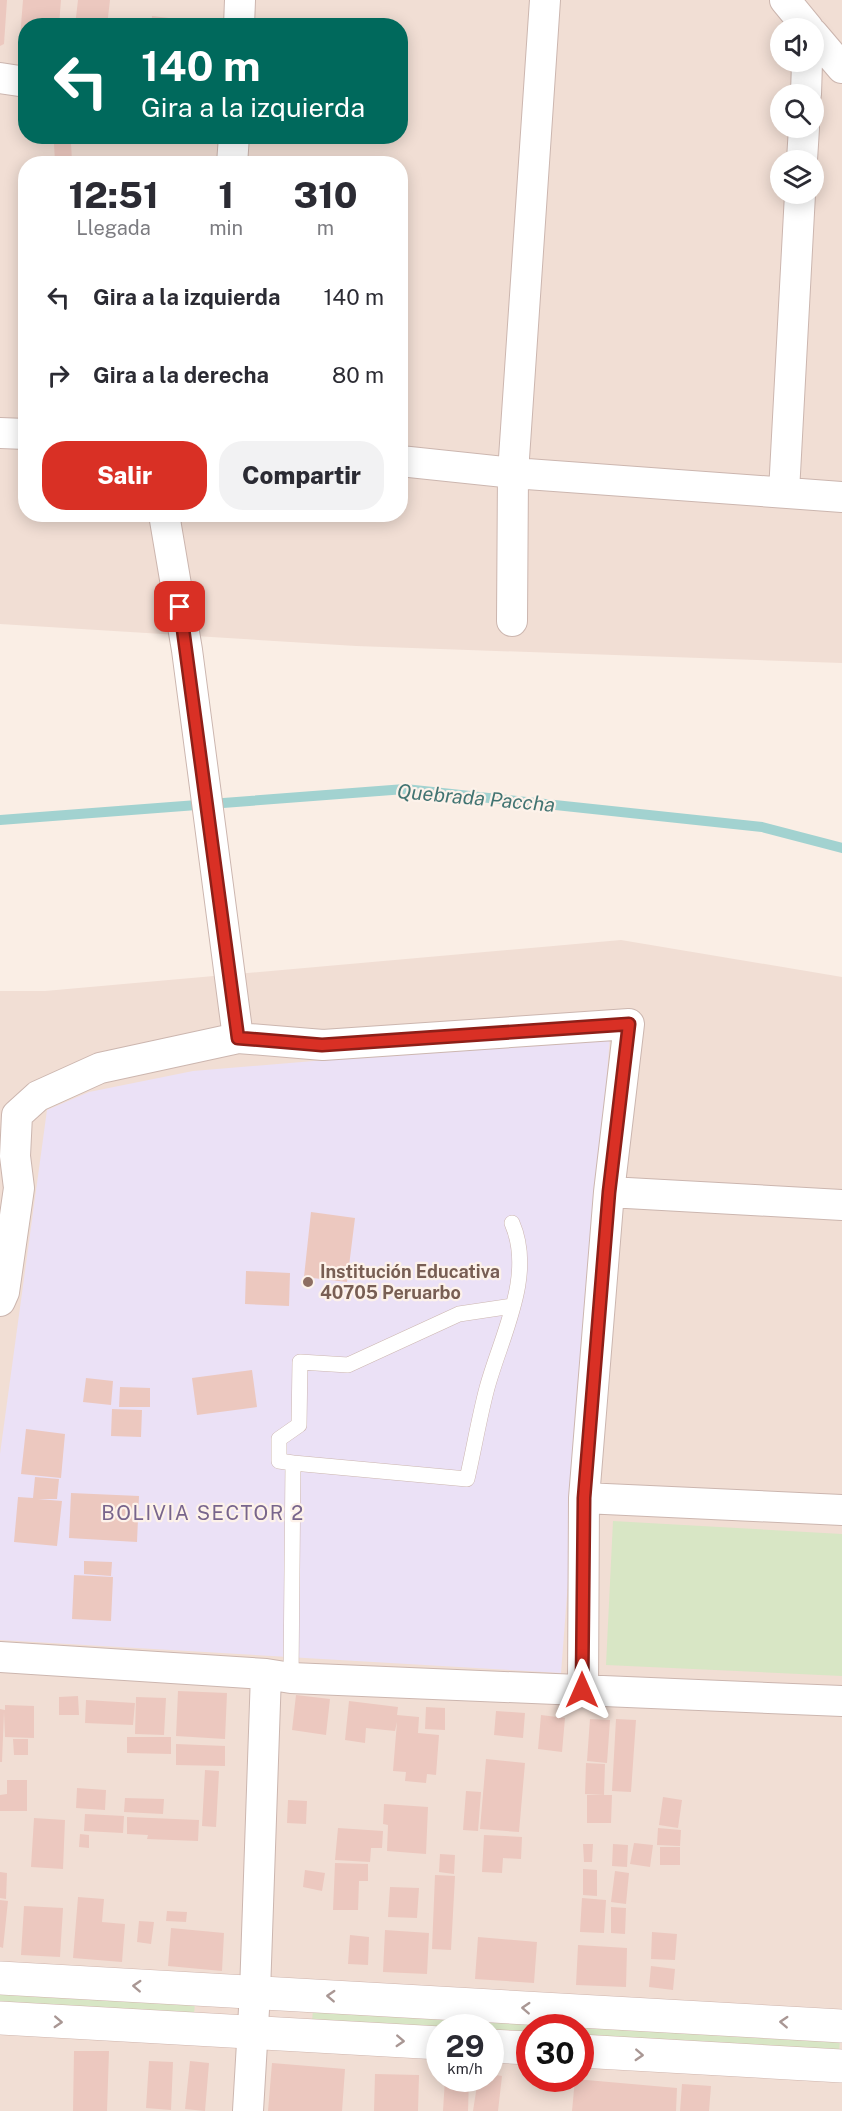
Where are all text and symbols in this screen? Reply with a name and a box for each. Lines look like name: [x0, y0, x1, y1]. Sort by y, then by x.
map controls: [770, 18, 824, 204]
button: sound: [770, 18, 824, 72]
text: 140 m: [141, 41, 261, 90]
icon: left: [42, 42, 120, 120]
button: search: [770, 84, 824, 138]
text: Gira a la izquierda: [141, 91, 365, 123]
button: layers: [770, 150, 824, 204]
text: 12:51: [68, 174, 159, 216]
text: 1: [218, 174, 234, 216]
text: 310: [294, 174, 358, 216]
text: Llegada: [76, 216, 151, 240]
text: min: [209, 216, 243, 240]
text: m: [317, 216, 334, 240]
icon: left: [42, 281, 75, 314]
text: Gira a la izquierda: [93, 284, 280, 310]
text: 140 m: [323, 284, 384, 310]
icon: right: [42, 359, 75, 392]
text: Gira a la derecha: [93, 362, 269, 388]
text: 80 m: [332, 362, 384, 388]
button: Salir: [42, 441, 207, 510]
button: Compartir: [219, 441, 384, 510]
pin: [154, 581, 205, 632]
icon: arrive: [163, 590, 196, 623]
water label: Quebrada Paccha: [396, 779, 556, 817]
place label: Institución Educativa 40705 Peruarbo: [320, 1261, 500, 1303]
marker: Institución Educativa 40705 Peruarbo: [301, 1275, 315, 1289]
district label: BOLIVIA SECTOR 2: [101, 1501, 305, 1525]
position arrow: [550, 1658, 614, 1722]
one-way arrow: [132, 1979, 141, 1992]
one-way arrow: [327, 1990, 336, 2003]
one-way arrow: [522, 2001, 531, 2014]
speed limit sign: 30: [516, 2014, 594, 2092]
one-way arrow: [54, 2015, 63, 2028]
one-way arrow: [779, 2016, 788, 2029]
text: 29: [446, 2028, 484, 2064]
one-way arrow: [395, 2034, 404, 2047]
one-way arrow: [634, 2048, 643, 2061]
text: km/h: [447, 2060, 483, 2077]

